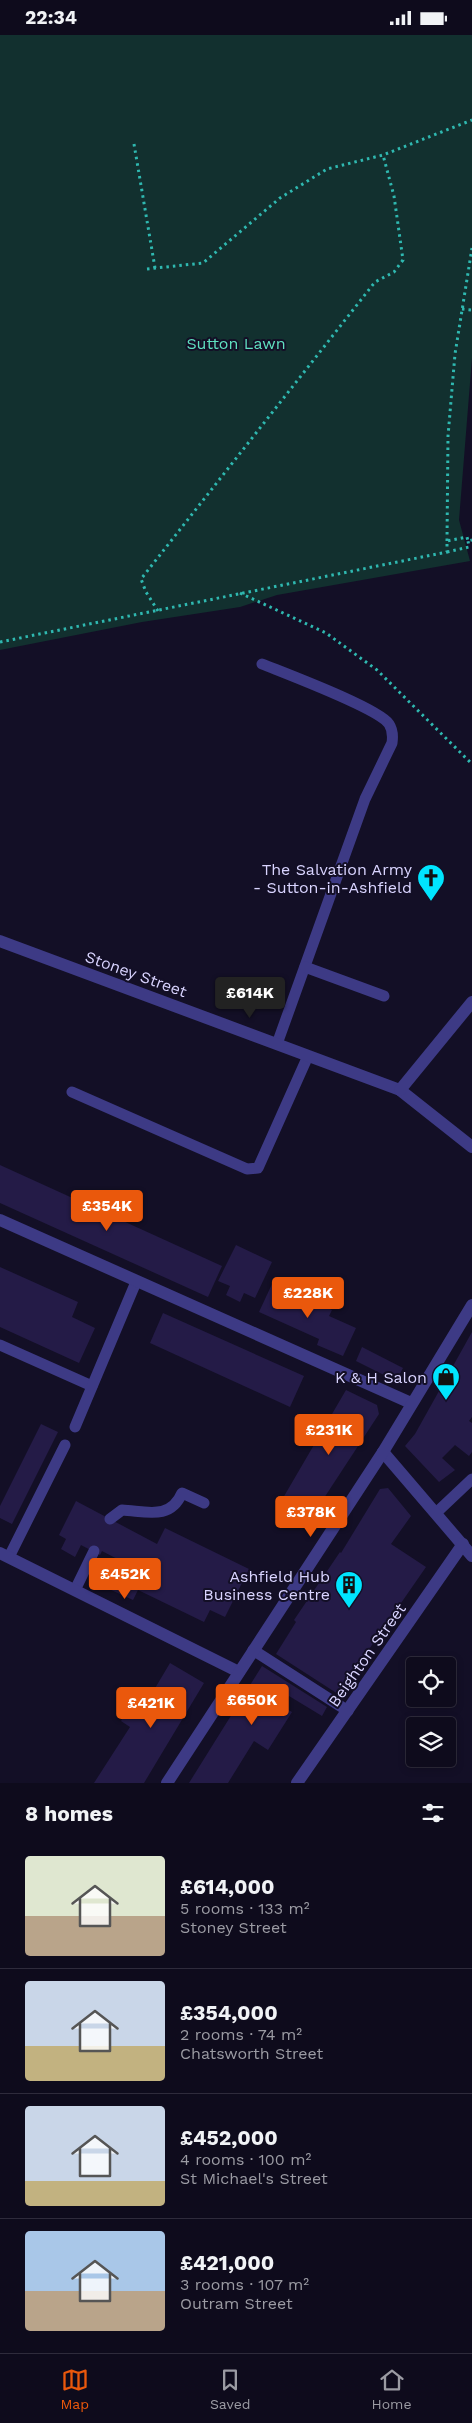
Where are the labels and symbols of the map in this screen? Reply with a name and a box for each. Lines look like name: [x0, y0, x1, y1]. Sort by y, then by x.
park label: Sutton Lawn: [186, 334, 286, 353]
place label: The Salvation Army - Sutton-in-Ashfield: [253, 860, 413, 897]
church icon: The Salvation Army - Sutton-in-Ashfield: [416, 863, 446, 902]
street label: Stoney Street: [83, 947, 190, 1001]
pin: £614K: [215, 977, 285, 1019]
pin: £354K: [72, 1189, 142, 1232]
pin: £228K: [273, 1277, 343, 1319]
shop icon: K & H Salon: [431, 1362, 461, 1401]
place label: K & H Salon: [335, 1368, 427, 1387]
pin: £231K: [294, 1413, 364, 1456]
pin: £378K: [276, 1495, 346, 1538]
pin: £452K: [90, 1557, 160, 1600]
place label: Ashfield Hub Business Centre: [203, 1567, 330, 1604]
building icon: Ashfield Hub Business Centre: [334, 1570, 364, 1609]
street label: Beighton Street: [324, 1599, 410, 1710]
pin: £650K: [217, 1683, 287, 1726]
pin: £421K: [116, 1687, 186, 1729]

